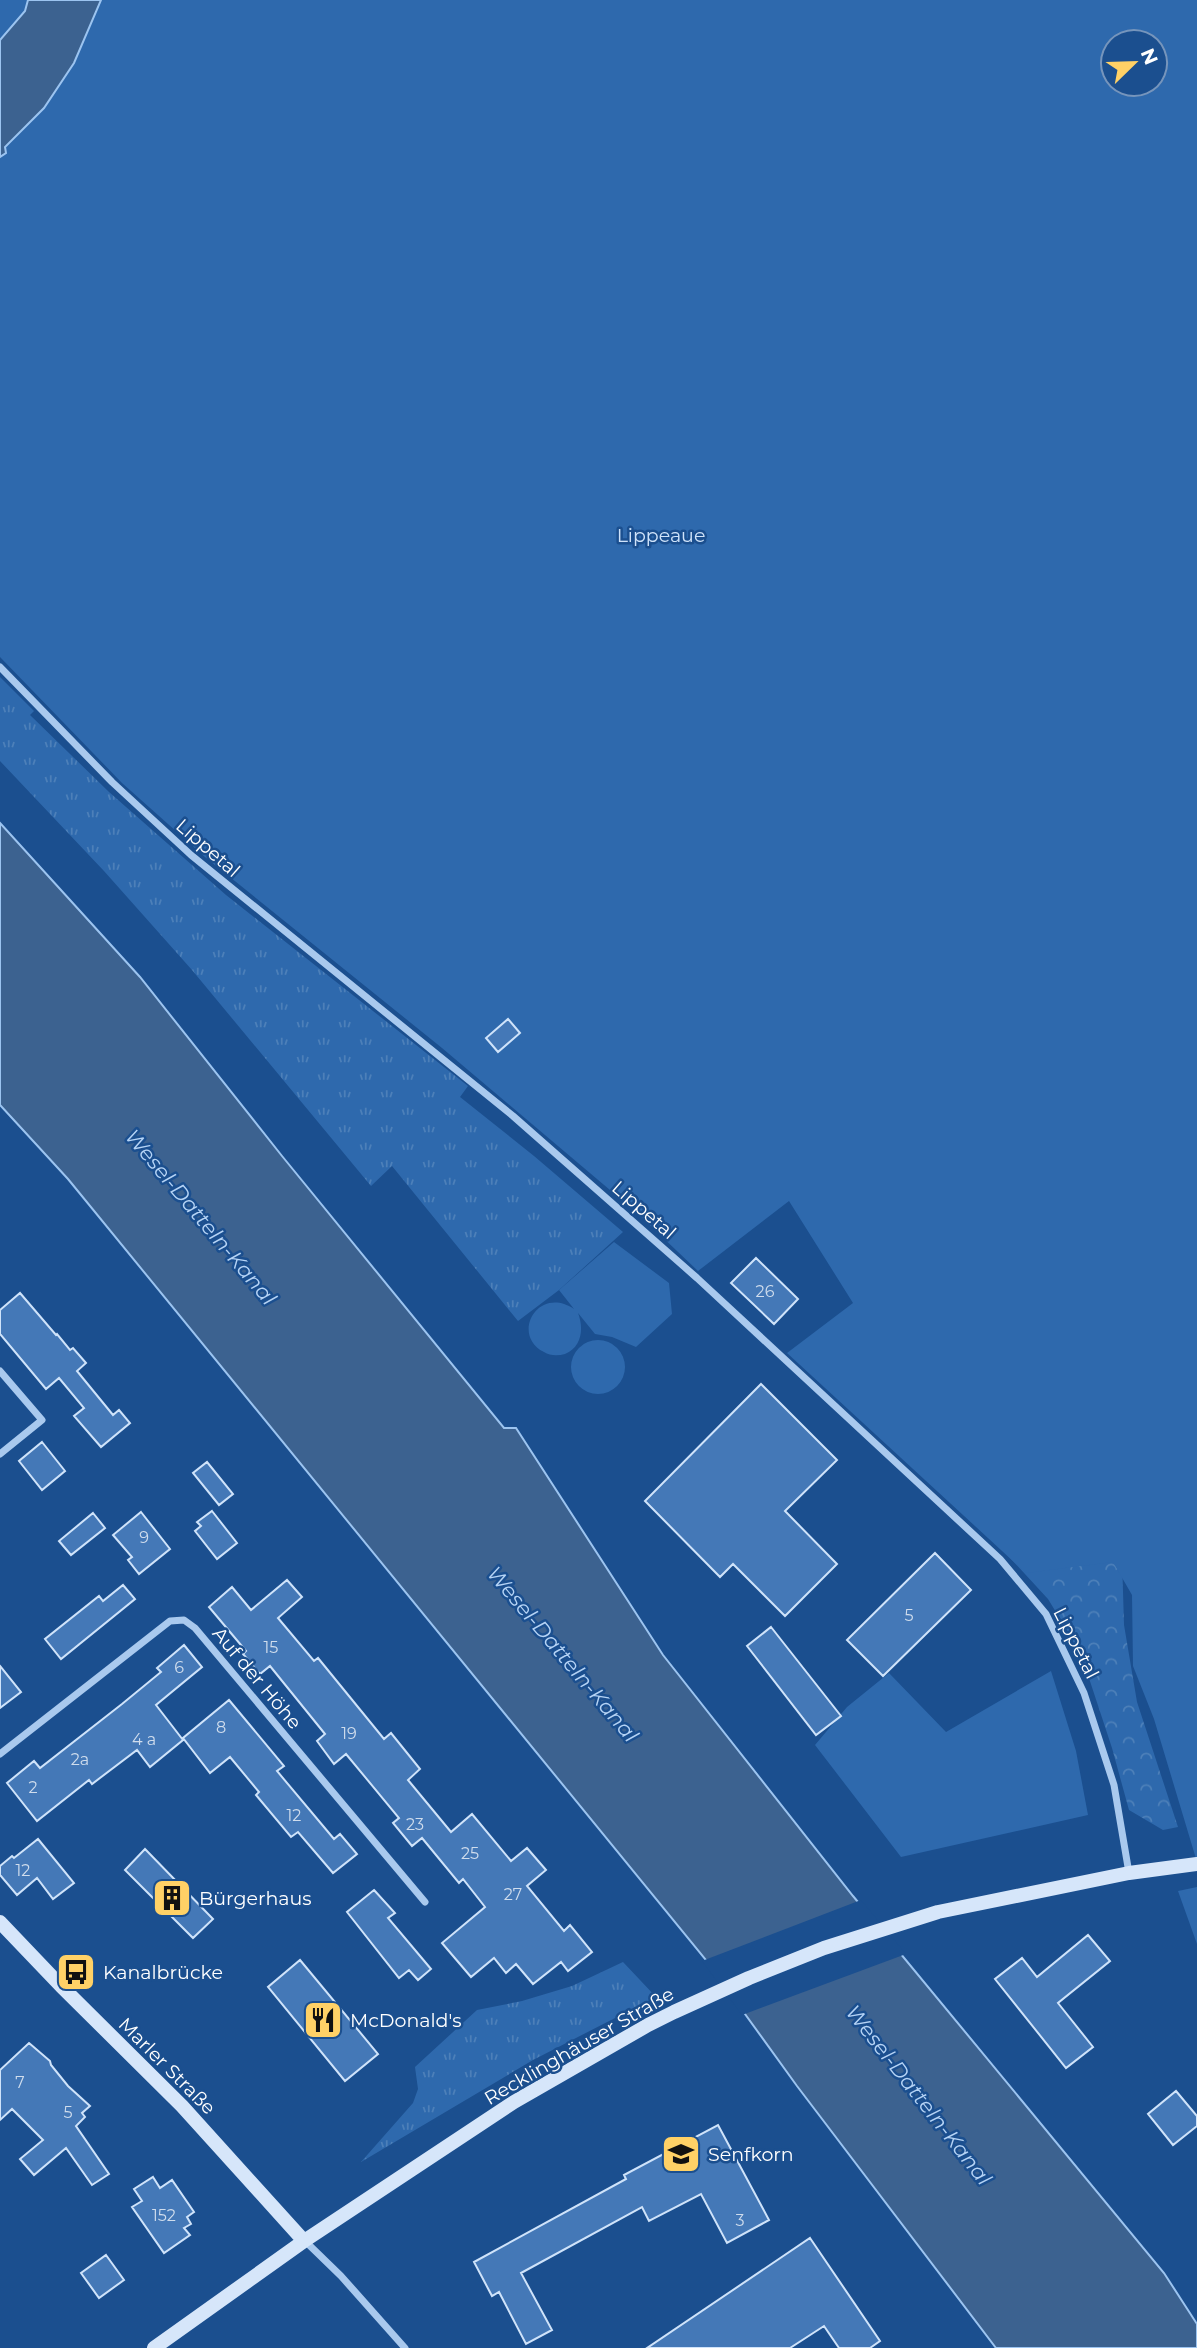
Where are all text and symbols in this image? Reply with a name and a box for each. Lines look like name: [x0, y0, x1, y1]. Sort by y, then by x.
north arrow: [1099, 28, 1169, 98]
text: N: [1136, 45, 1163, 68]
park label: Lippeaue: [617, 524, 705, 547]
street label: Lippetal: [171, 814, 245, 882]
water label: Wesel-Datteln-Kanal: [120, 1124, 282, 1310]
street label: Lippetal: [607, 1176, 681, 1244]
house number: 26: [756, 1282, 775, 1301]
house number: 9: [139, 1528, 149, 1547]
water label: Wesel-Datteln-Kanal: [482, 1561, 644, 1747]
street label: Lippetal: [1048, 1603, 1104, 1683]
house number: 5: [904, 1606, 914, 1625]
street label: Auf der Höhe: [208, 1622, 306, 1734]
house number: 15: [264, 1638, 278, 1657]
house number: 6: [174, 1658, 184, 1677]
house number: 8: [216, 1718, 226, 1737]
house number: 19: [341, 1724, 357, 1743]
house number: 4 a: [132, 1730, 156, 1749]
house number: 2a: [71, 1750, 89, 1769]
house number: 2: [28, 1778, 38, 1797]
house number: 12: [287, 1806, 301, 1825]
house number: 23: [406, 1815, 424, 1834]
house number: 25: [461, 1844, 479, 1863]
house number: 12: [16, 1861, 30, 1880]
building icon: Bürgerhaus: [151, 1877, 193, 1919]
house number: 27: [504, 1885, 522, 1904]
place label: Bürgerhaus: [199, 1887, 312, 1910]
bus stop icon: Kanalbrücke: [55, 1951, 97, 1993]
place label: Kanalbrücke: [103, 1961, 223, 1984]
street label: Recklinghäuser Straße: [480, 1982, 678, 2110]
restaurant icon: McDonald's: [302, 1999, 344, 2041]
water label: Wesel-Datteln-Kanal: [841, 2000, 997, 2190]
place label: McDonald's: [350, 2009, 462, 2032]
street label: Marler Straße: [114, 2013, 220, 2119]
house number: 7: [15, 2073, 25, 2092]
house number: 5: [63, 2103, 73, 2122]
school or university icon: Senfkorn: [660, 2133, 702, 2175]
place label: Senfkorn: [708, 2143, 794, 2166]
house number: 152: [152, 2206, 176, 2225]
house number: 3: [735, 2211, 745, 2230]

